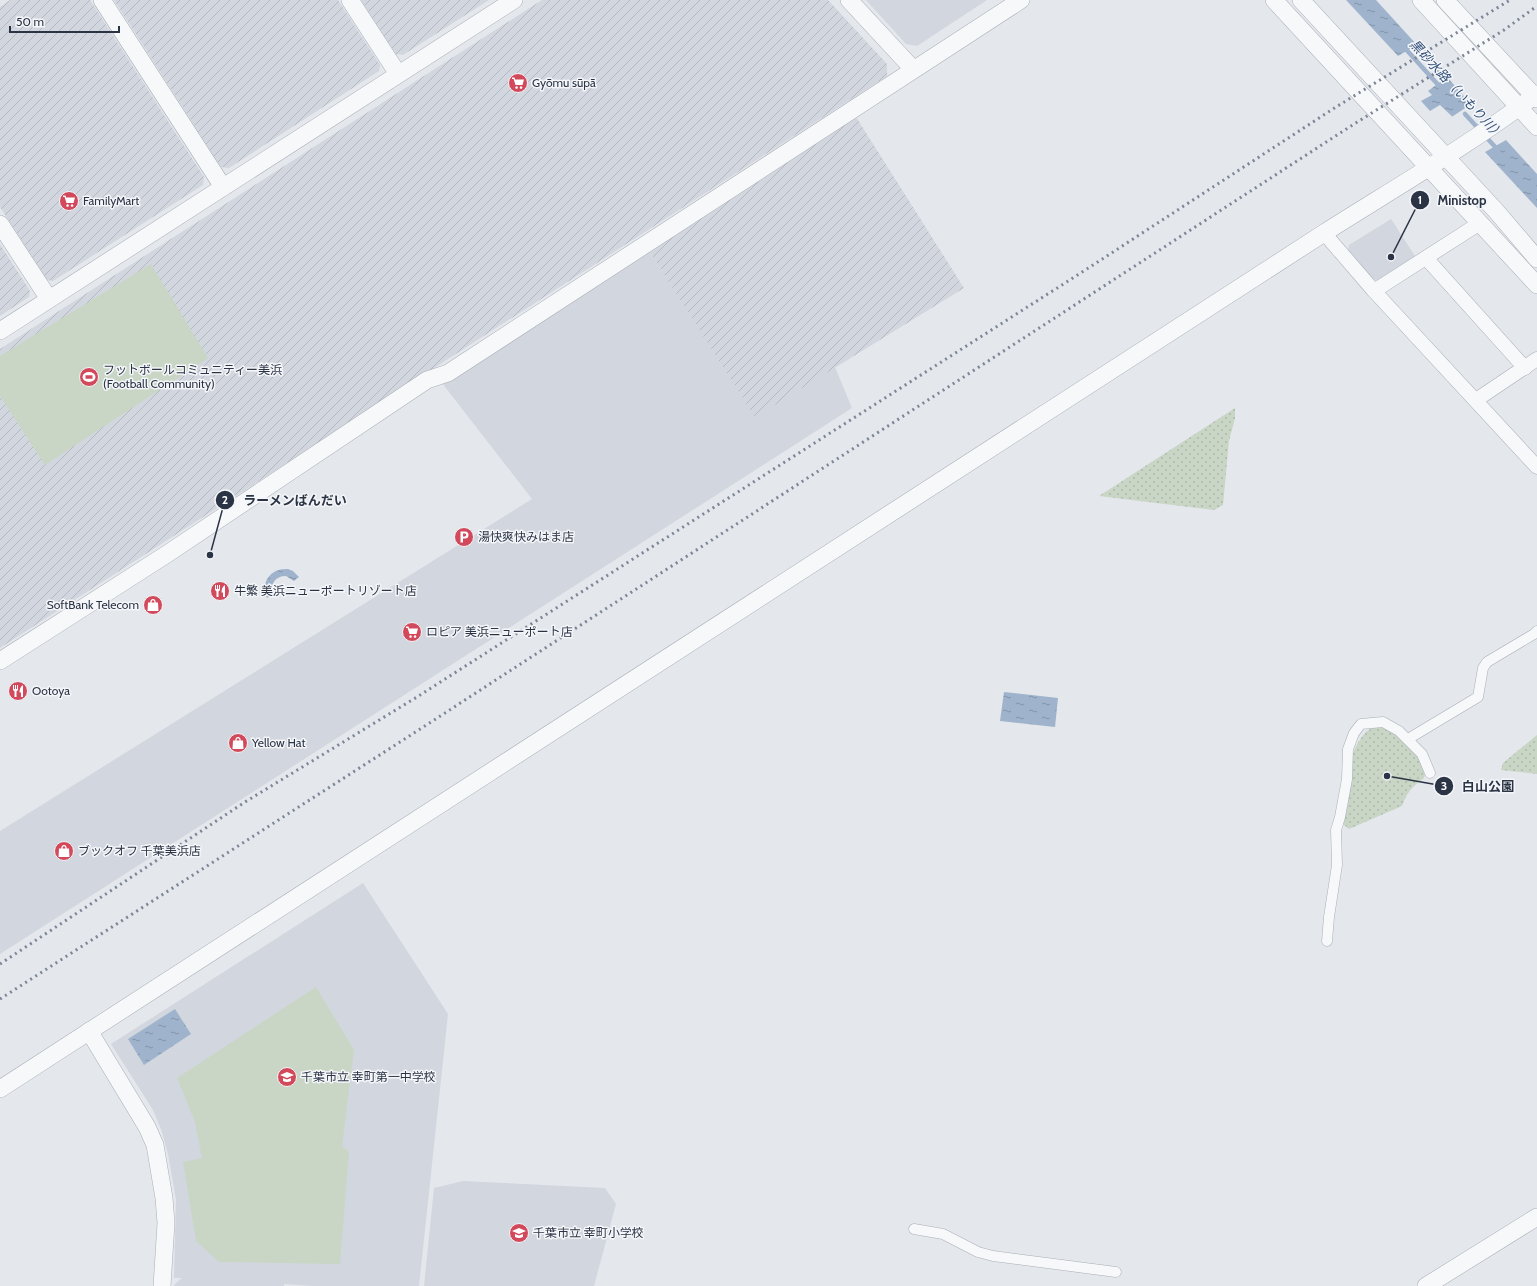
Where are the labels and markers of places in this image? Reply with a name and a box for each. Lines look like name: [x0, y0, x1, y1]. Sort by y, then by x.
supermarket icon: Gyōmu sūpā: [507, 72, 529, 94]
place label: Gyōmu sūpā: [532, 75, 596, 90]
callout: Ministop: [1410, 188, 1495, 213]
supermarket icon: FamilyMart: [58, 190, 80, 212]
place label: FamilyMart: [83, 193, 139, 208]
place label: フットボールコミュニティー美浜 (Football Community): [103, 362, 282, 391]
sports icon: フットボールコミュニティー美浜 (Football Community): [78, 366, 100, 388]
callout: ラーメンばんだい: [215, 488, 355, 513]
parking icon: 湯快爽快みはま店: [453, 526, 475, 548]
place label: 湯快爽快みはま店: [478, 529, 574, 544]
restaurant icon: 牛繁 美浜ニューポートリゾート店: [209, 580, 231, 602]
place label: 牛繁 美浜ニューポートリゾート店: [234, 583, 417, 598]
shop icon: SoftBank Telecom: [142, 594, 164, 616]
place label: SoftBank Telecom: [47, 597, 139, 612]
supermarket icon: ロピア 美浜ニューポート店: [401, 621, 423, 643]
place label: ロピア 美浜ニューポート店: [426, 624, 573, 639]
restaurant icon: Ootoya: [7, 680, 29, 702]
place label: Ootoya: [32, 683, 70, 698]
shop icon: Yellow Hat: [227, 732, 249, 754]
place label: Yellow Hat: [251, 735, 306, 750]
callout: 白山公園: [1434, 774, 1522, 799]
shop icon: ブックオフ 千葉美浜店: [53, 840, 75, 862]
place label: ブックオフ 千葉美浜店: [78, 843, 201, 858]
school or university icon: 千葉市立 幸町第一中学校: [276, 1066, 298, 1088]
place label: 千葉市立 幸町第一中学校: [301, 1069, 436, 1084]
school or university icon: 千葉市立 幸町小学校: [508, 1222, 530, 1244]
place label: 千葉市立 幸町小学校: [533, 1225, 644, 1240]

